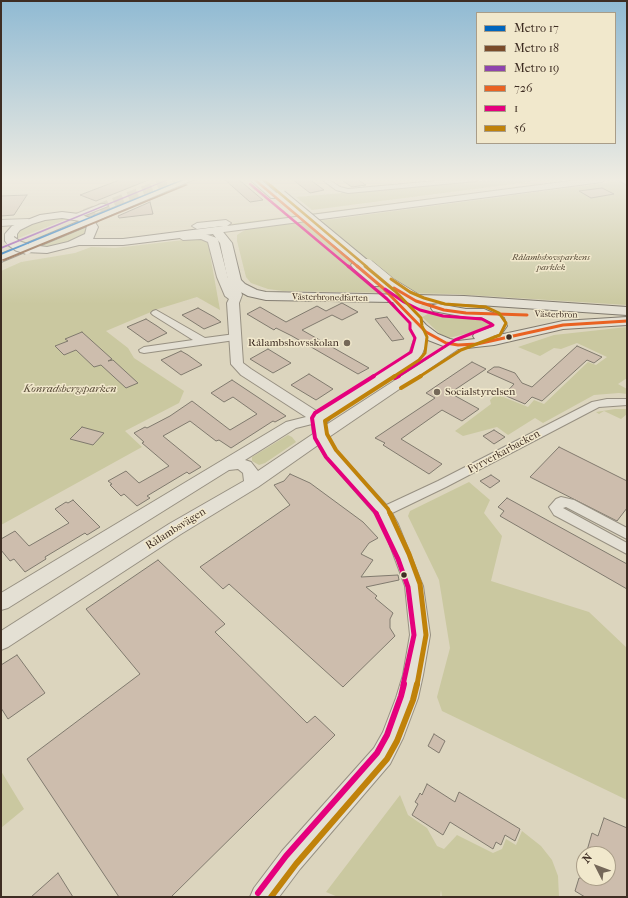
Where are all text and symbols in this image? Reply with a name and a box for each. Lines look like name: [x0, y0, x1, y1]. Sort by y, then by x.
legend: [476, 12, 616, 144]
text: Metro 17: [514, 21, 559, 35]
text: Metro 18: [514, 41, 559, 55]
text: Metro 19: [514, 61, 559, 75]
text: 726: [514, 81, 532, 95]
text: 1: [514, 101, 518, 115]
text: 56: [514, 121, 526, 135]
park label: Rålambshovsparkens parklek: [512, 253, 590, 274]
street label: Västerbronedfarten: [292, 292, 368, 304]
street label: Västerbron: [534, 309, 578, 321]
unlabelled marker: [504, 332, 514, 342]
place label: Rålambshovsskolan: [248, 336, 339, 350]
marker: Rålambshovsskolan: [342, 338, 352, 348]
park label: Konradsbergsparken: [24, 382, 116, 396]
place label: Socialstyrelsen: [445, 385, 515, 399]
marker: Socialstyrelsen: [432, 387, 442, 397]
street label: Fyrverkarbacken: [466, 427, 542, 477]
street label: Rålambsvägen: [143, 505, 209, 553]
unlabelled marker: [399, 570, 409, 580]
north arrow: [576, 846, 616, 886]
text: N: [580, 851, 595, 866]

